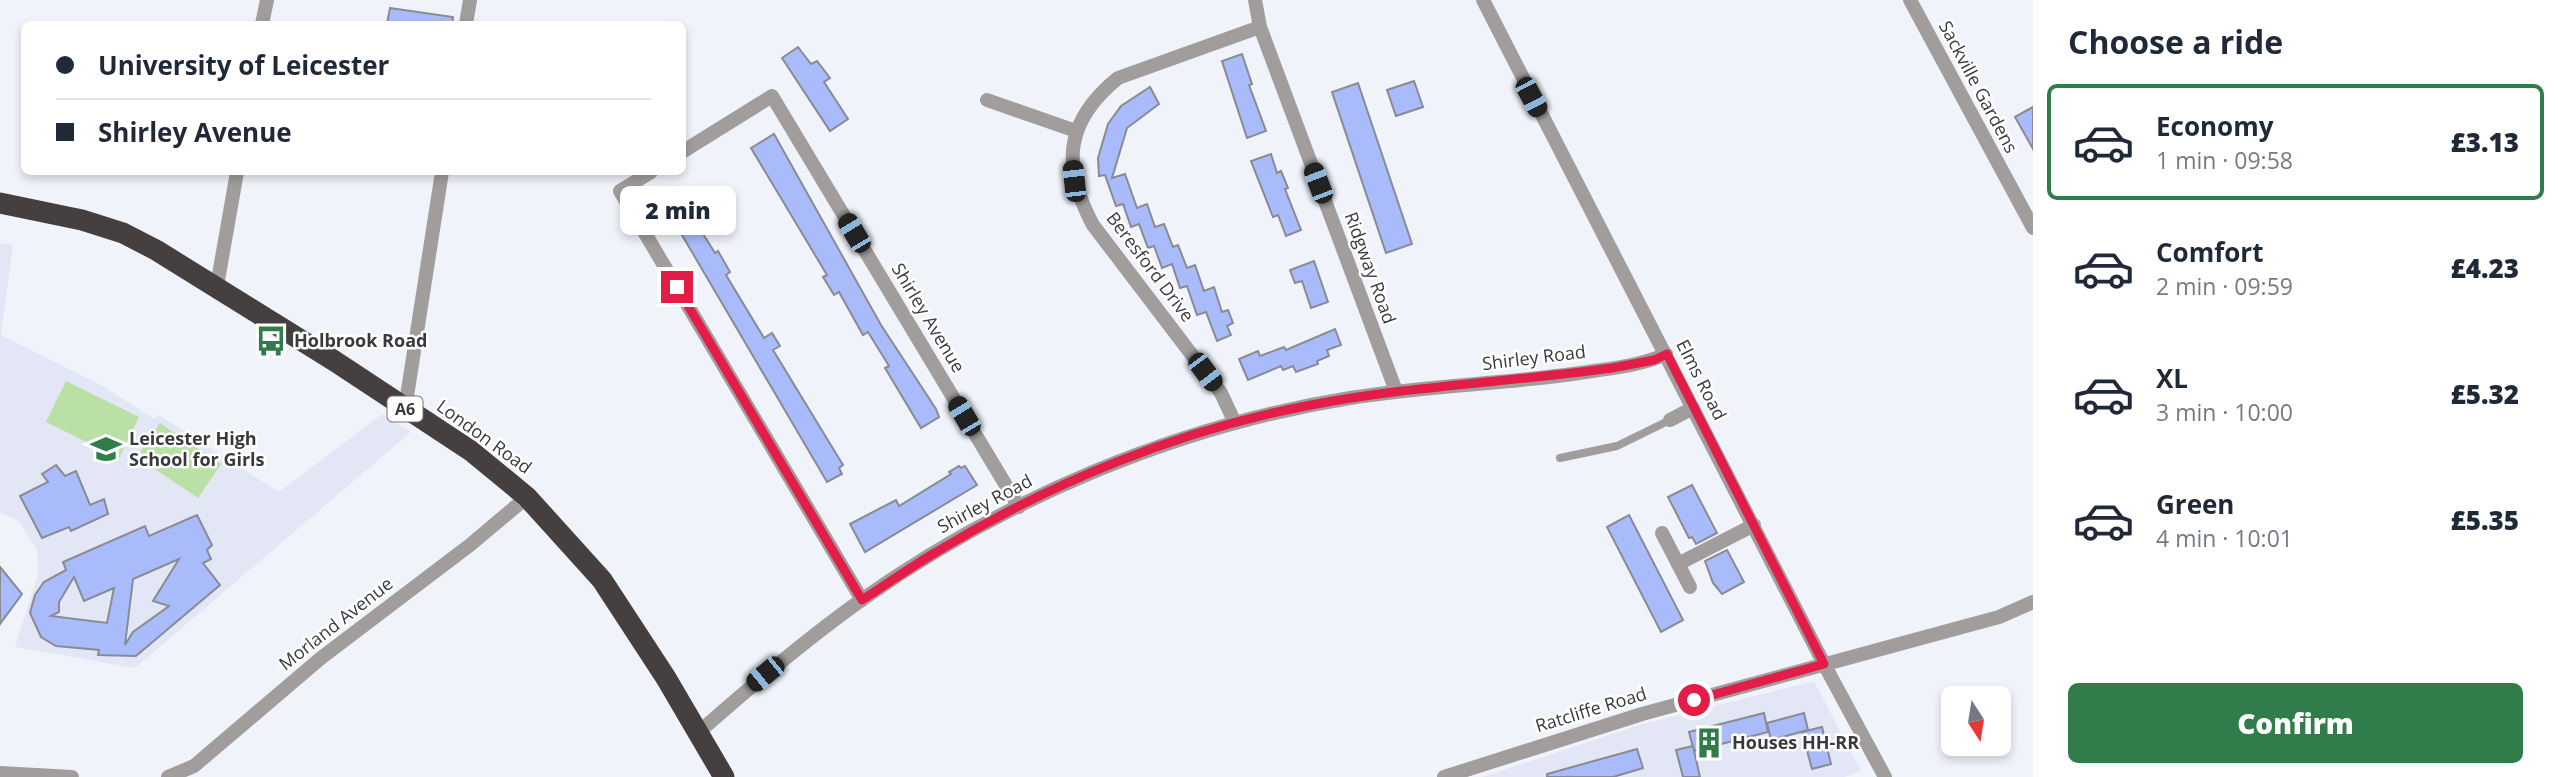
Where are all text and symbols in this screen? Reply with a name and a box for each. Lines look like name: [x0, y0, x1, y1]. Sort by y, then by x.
street label: Sackville Gardens: [1934, 16, 2024, 157]
text: Choose a ride: [2068, 20, 2283, 63]
text: University of Leicester: [98, 47, 389, 83]
car: [1512, 74, 1551, 120]
text: Economy: [2156, 108, 2274, 144]
icon: car: [2072, 111, 2135, 174]
text: Shirley Avenue: [98, 114, 292, 150]
text: £3.13: [2451, 124, 2519, 160]
text: 1 min · 09:58: [2156, 144, 2293, 176]
car: [1062, 159, 1087, 203]
car: [1301, 160, 1336, 206]
callout: 2 min: [619, 186, 735, 234]
text: 2 min: [645, 194, 711, 226]
street label: Beresford Drive: [1102, 207, 1200, 326]
street label: Ridgway Road: [1340, 209, 1402, 327]
car: [835, 210, 874, 256]
text: Comfort: [2156, 234, 2263, 270]
icon: car: [2072, 237, 2135, 300]
text: £4.23: [2451, 250, 2519, 286]
street label: Shirley Avenue: [887, 258, 971, 377]
text: 2 min · 09:59: [2156, 270, 2293, 302]
route end: [661, 271, 693, 303]
bus stop icon: Holbrook Road: [254, 324, 288, 358]
place label: Holbrook Road: [294, 328, 427, 352]
street label: Elms Road: [1671, 335, 1732, 424]
street label: Shirley Road: [1481, 339, 1587, 375]
car: [1184, 349, 1227, 395]
text: XL: [2156, 360, 2188, 396]
icon: car: [2072, 363, 2135, 426]
text: £5.32: [2451, 376, 2519, 412]
car: [945, 393, 984, 439]
street label: London Road: [432, 394, 537, 479]
road number: A6: [388, 396, 422, 422]
text: 3 min · 10:00: [2156, 396, 2293, 428]
place label: Leicester High School for Girls: [129, 426, 265, 471]
school or university icon: Leicester High School for Girls: [89, 432, 123, 466]
street label: Shirley Road: [933, 468, 1036, 538]
text: Green: [2156, 486, 2234, 522]
icon: car: [2072, 489, 2135, 552]
text: £5.35: [2451, 502, 2519, 538]
text: 4 min · 10:01: [2156, 522, 2293, 554]
street label: Morland Avenue: [273, 571, 397, 675]
car: [743, 653, 788, 695]
street label: Ratcliffe Road: [1532, 681, 1649, 737]
button: Confirm: [2068, 683, 2523, 763]
route start: [1678, 684, 1710, 716]
north arrow: [1941, 686, 2011, 756]
map controls: [1941, 686, 2011, 756]
building icon: Houses HH-RR: [1692, 726, 1726, 760]
place label: Houses HH-RR: [1732, 730, 1859, 754]

